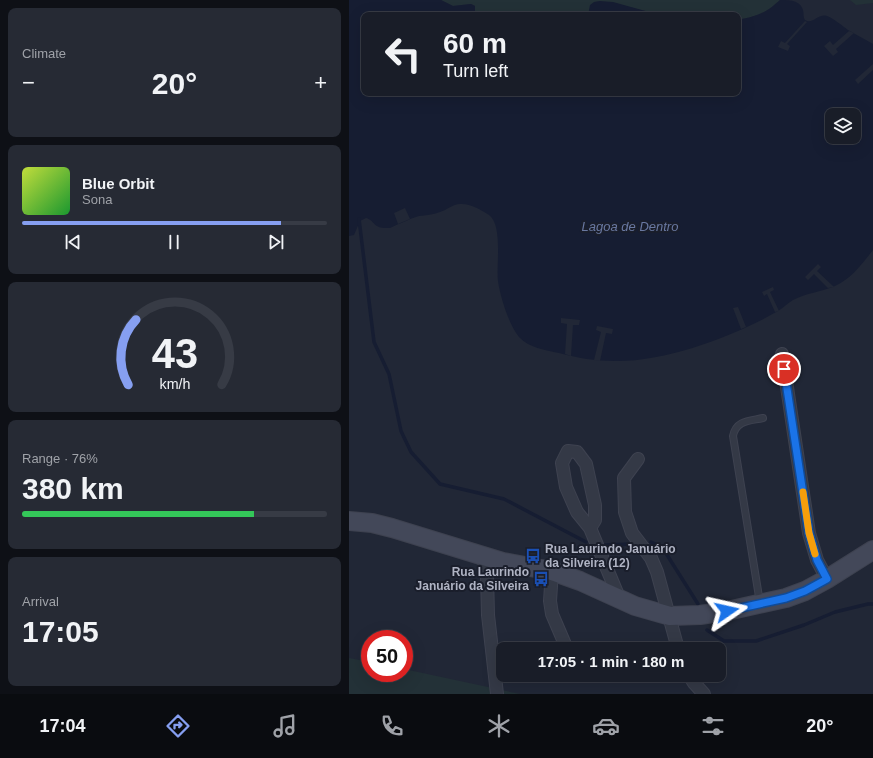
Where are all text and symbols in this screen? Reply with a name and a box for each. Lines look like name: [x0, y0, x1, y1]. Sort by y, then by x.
icon: left: [377, 28, 429, 80]
text: 60 m: [443, 28, 507, 59]
text: Climate: [22, 46, 66, 61]
text: Turn left: [443, 61, 508, 81]
text: 20°: [152, 67, 197, 100]
text: −: [22, 70, 35, 95]
text: +: [314, 70, 327, 95]
map controls: [825, 108, 861, 144]
button: layers: [825, 108, 861, 144]
text: Blue Orbit: [82, 175, 155, 192]
text: Sona: [82, 192, 112, 207]
water label: Lagoa de Dentro: [582, 219, 678, 234]
icon: previous: [62, 231, 84, 253]
icon: pause: [163, 231, 185, 253]
icon: next: [265, 231, 287, 253]
text: 43: [151, 330, 198, 377]
pin: [767, 352, 801, 386]
icon: arrive: [773, 358, 795, 380]
text: km/h: [159, 376, 190, 392]
text: Range · 76%: [22, 451, 98, 466]
text: 380 km: [22, 472, 124, 505]
place label: Rua Laurindo Januário da Silveira (12): [545, 542, 676, 570]
bus stop icon: Rua Laurindo Januário da Silveira (12): [524, 547, 542, 565]
place label: Rua Laurindo Januário da Silveira: [416, 565, 529, 593]
bus stop icon: Rua Laurindo Januário da Silveira: [532, 570, 550, 588]
position arrow: [706, 590, 748, 632]
text: Arrival: [22, 594, 59, 609]
text: 17:05: [22, 615, 99, 648]
speed limit sign: 50: [361, 630, 413, 682]
text: 17:05 · 1 min · 180 m: [538, 653, 684, 670]
icon: directions: [164, 712, 192, 740]
icon: music: [271, 712, 299, 740]
icon: phone: [378, 712, 406, 740]
icon: climate: [485, 712, 513, 740]
icon: car: [592, 712, 620, 740]
icon: filters: [699, 712, 727, 740]
text: 17:04: [39, 716, 86, 736]
text: 20°: [806, 716, 833, 736]

